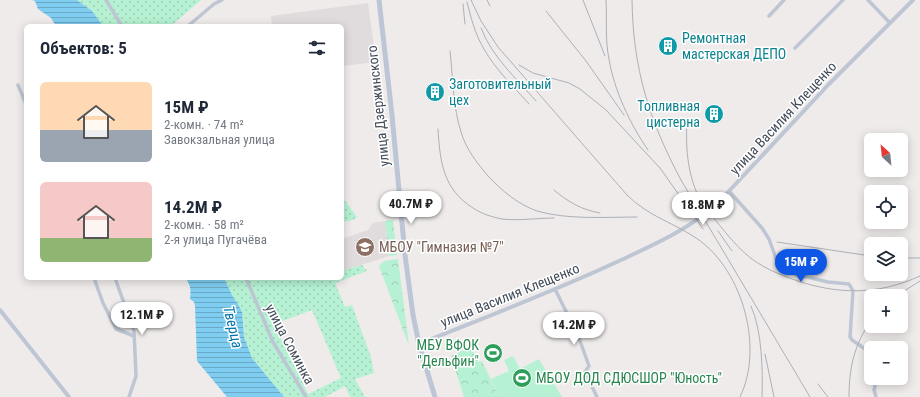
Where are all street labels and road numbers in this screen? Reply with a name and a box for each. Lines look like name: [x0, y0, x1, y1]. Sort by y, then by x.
street label: улица Дзержинского: [364, 45, 392, 167]
street label: улица Василия Клещенко: [727, 58, 839, 178]
street label: улица Василия Клещенко: [438, 260, 582, 330]
street label: улица Соминка: [262, 301, 318, 387]

